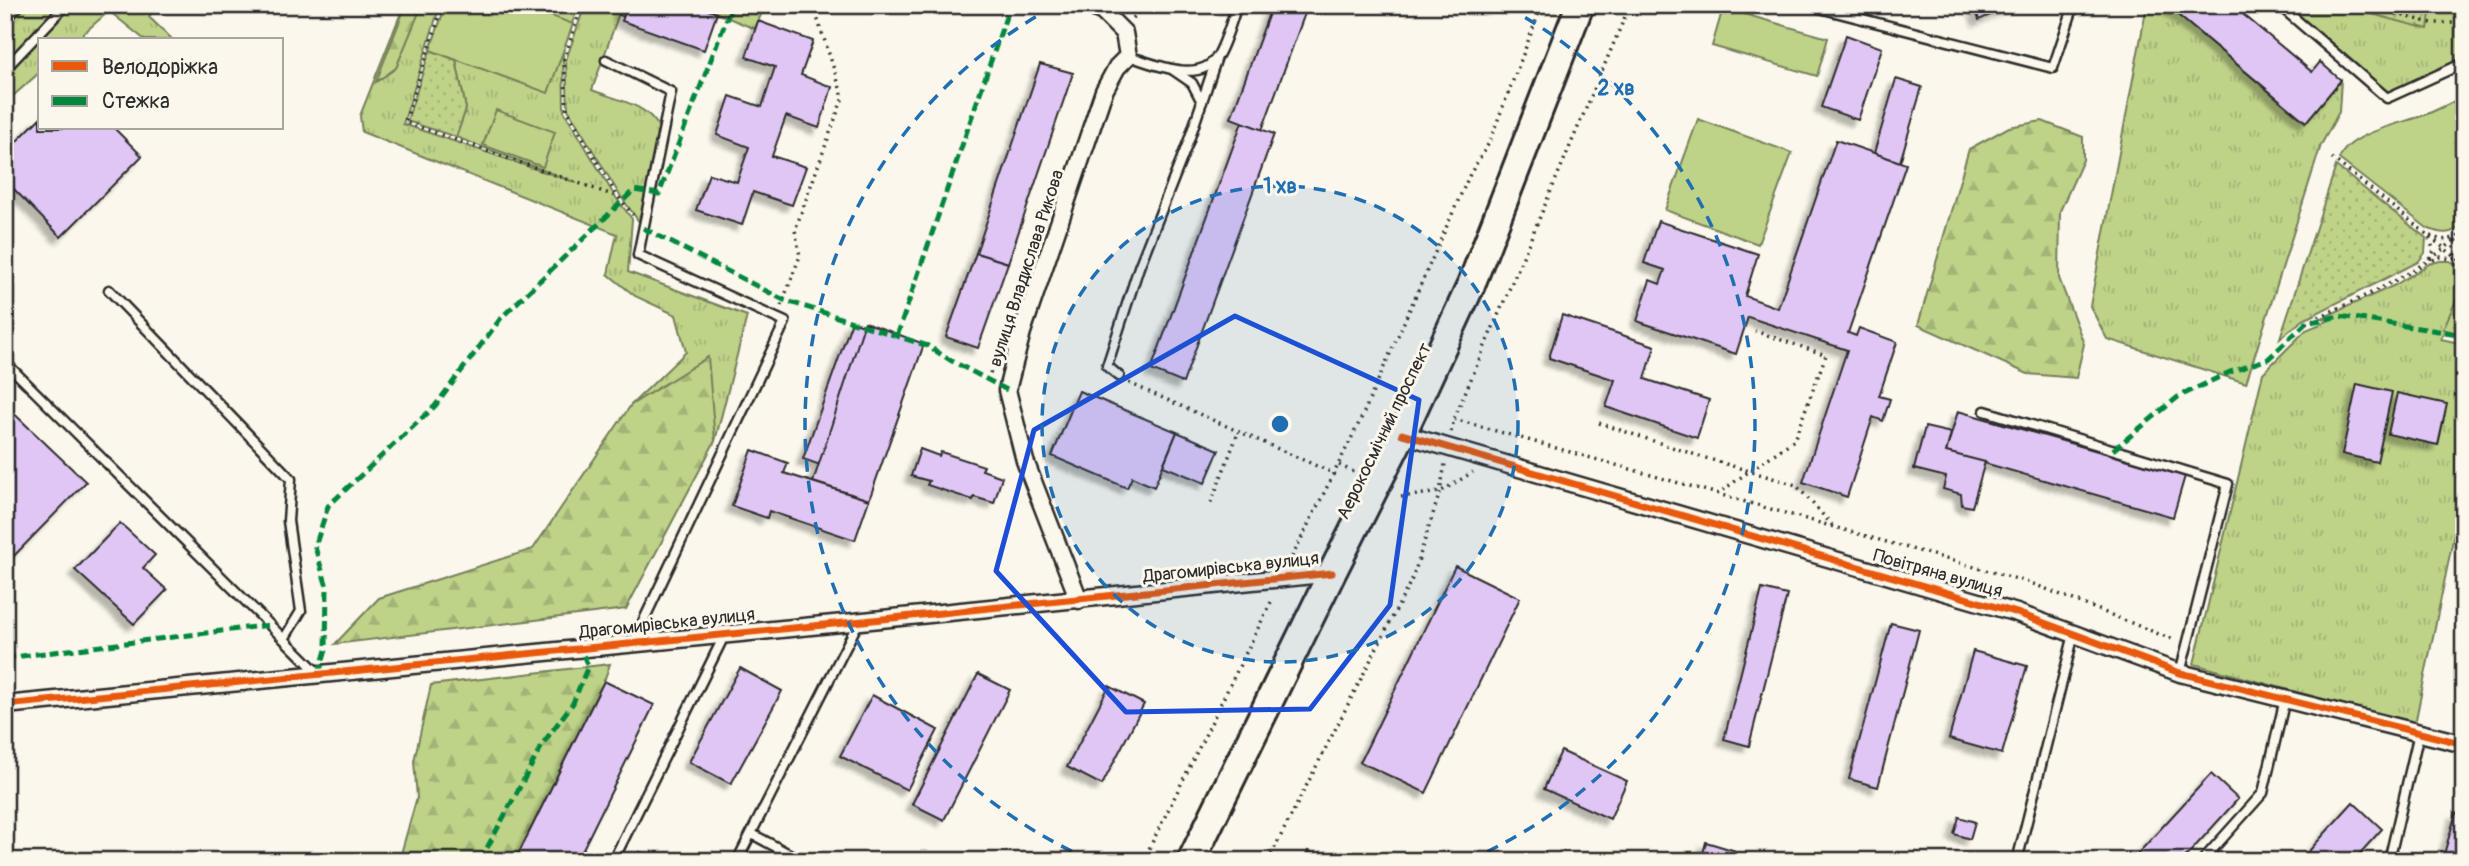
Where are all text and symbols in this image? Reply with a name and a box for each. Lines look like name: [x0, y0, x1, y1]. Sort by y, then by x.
legend: [38, 38, 284, 130]
text: Велодоріжка: [102, 54, 218, 81]
text: 2 хв: [1597, 75, 1635, 102]
text: Стежка: [102, 88, 170, 115]
street label: вулиця Владислава Рикова: [984, 167, 1069, 370]
text: 1 хв: [1263, 173, 1297, 200]
street label: Аерокосмічний проспект: [1332, 339, 1437, 523]
centre of rings: [1268, 412, 1292, 436]
street label: Повітряна вулиця: [1871, 544, 2005, 603]
street label: Драгомирівська вулиця: [1141, 547, 1320, 588]
street label: Драгомирівська вулиця: [577, 603, 756, 644]

